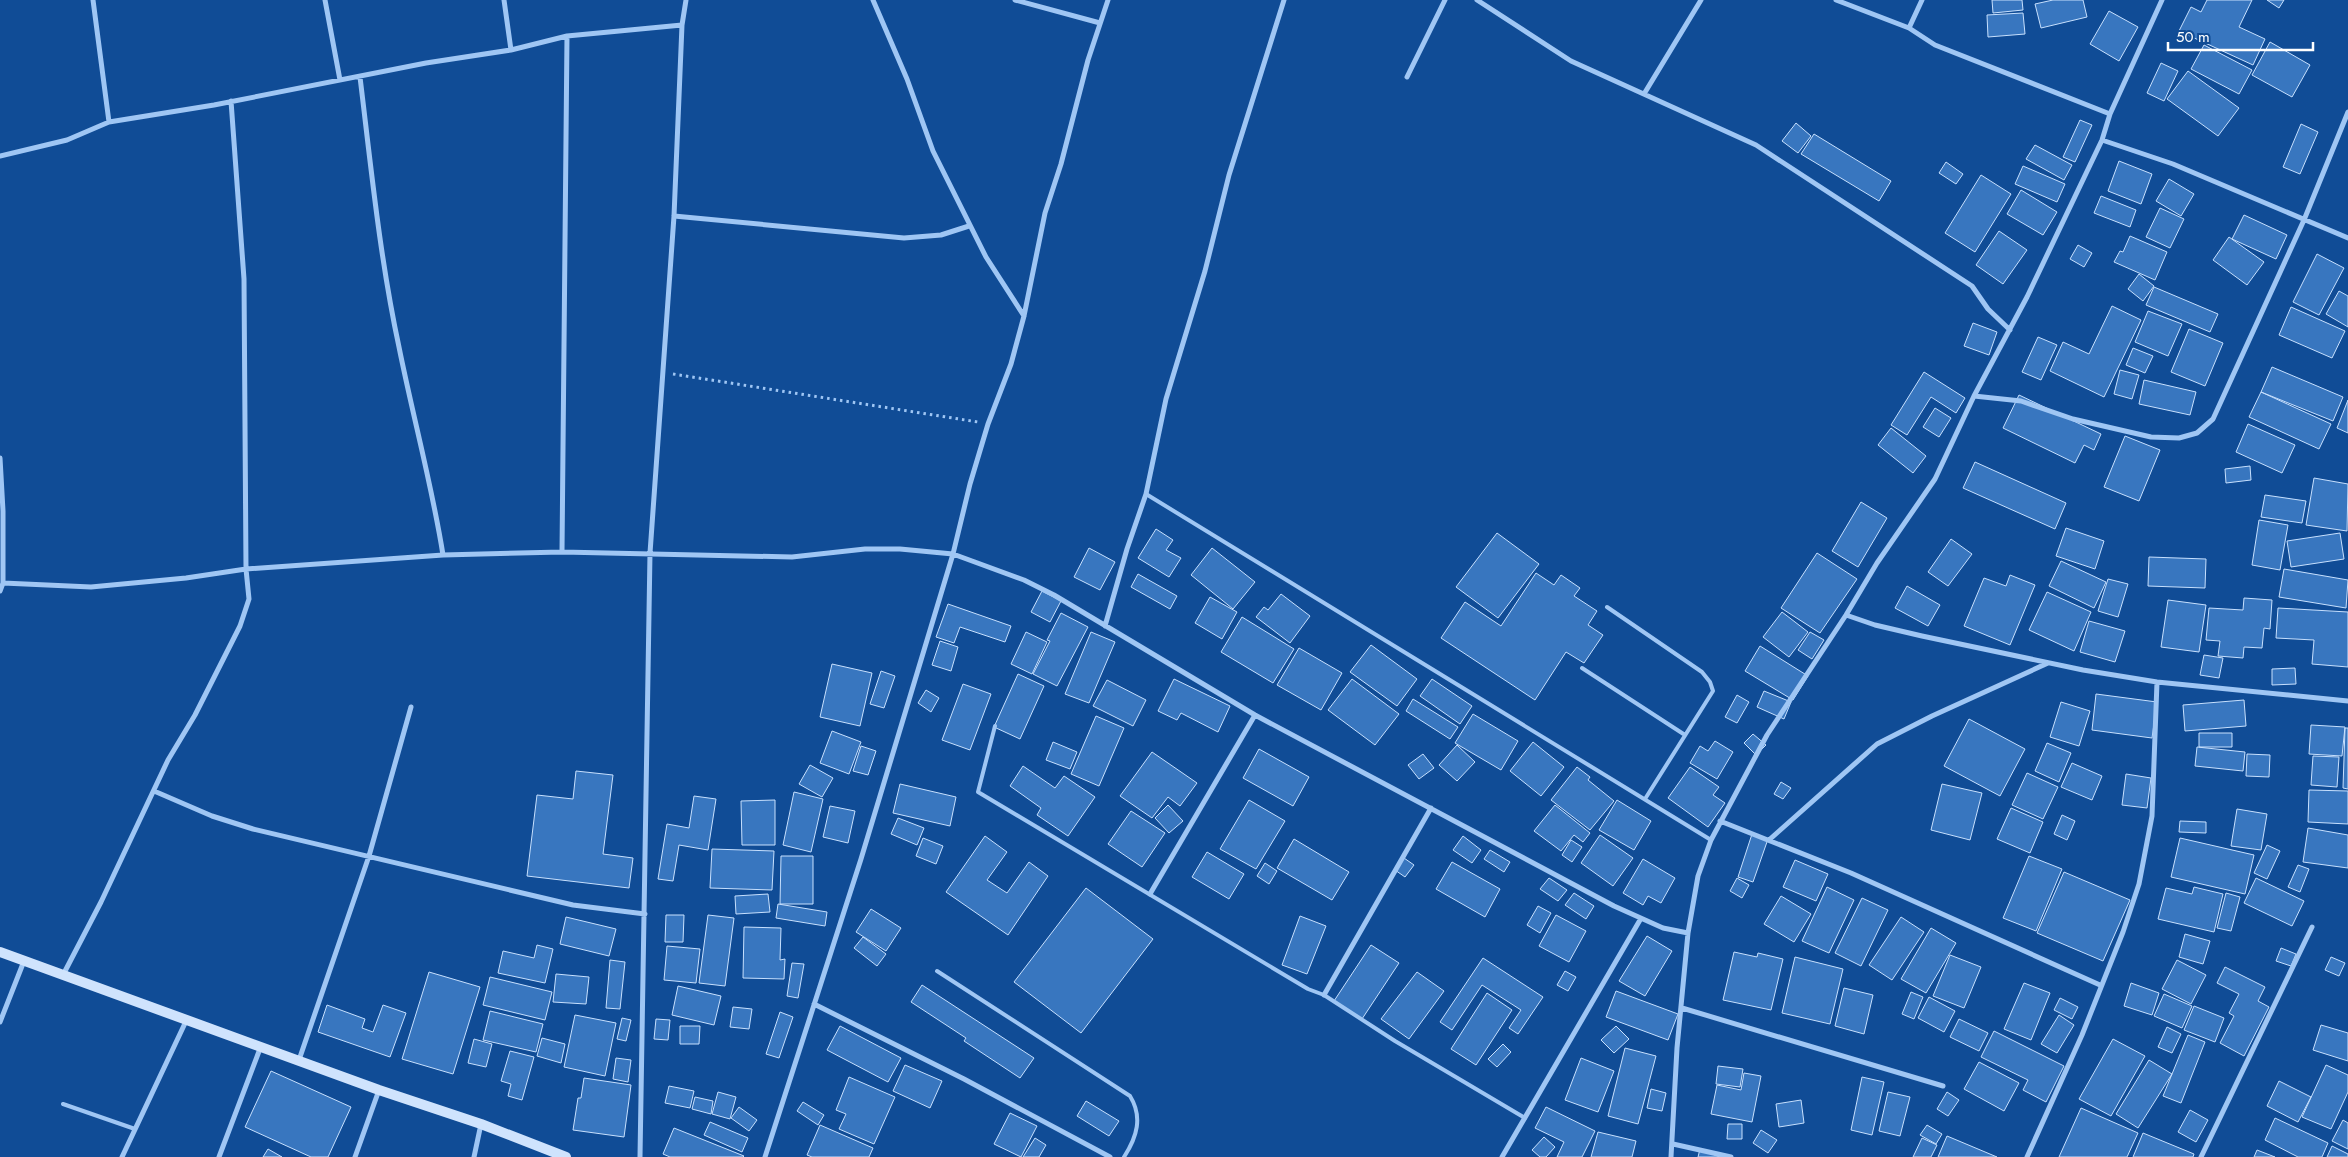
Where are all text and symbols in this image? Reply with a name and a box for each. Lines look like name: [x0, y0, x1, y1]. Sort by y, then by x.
scale bar: [2168, 20, 2313, 52]
text: 50 m: [2176, 26, 2210, 48]

